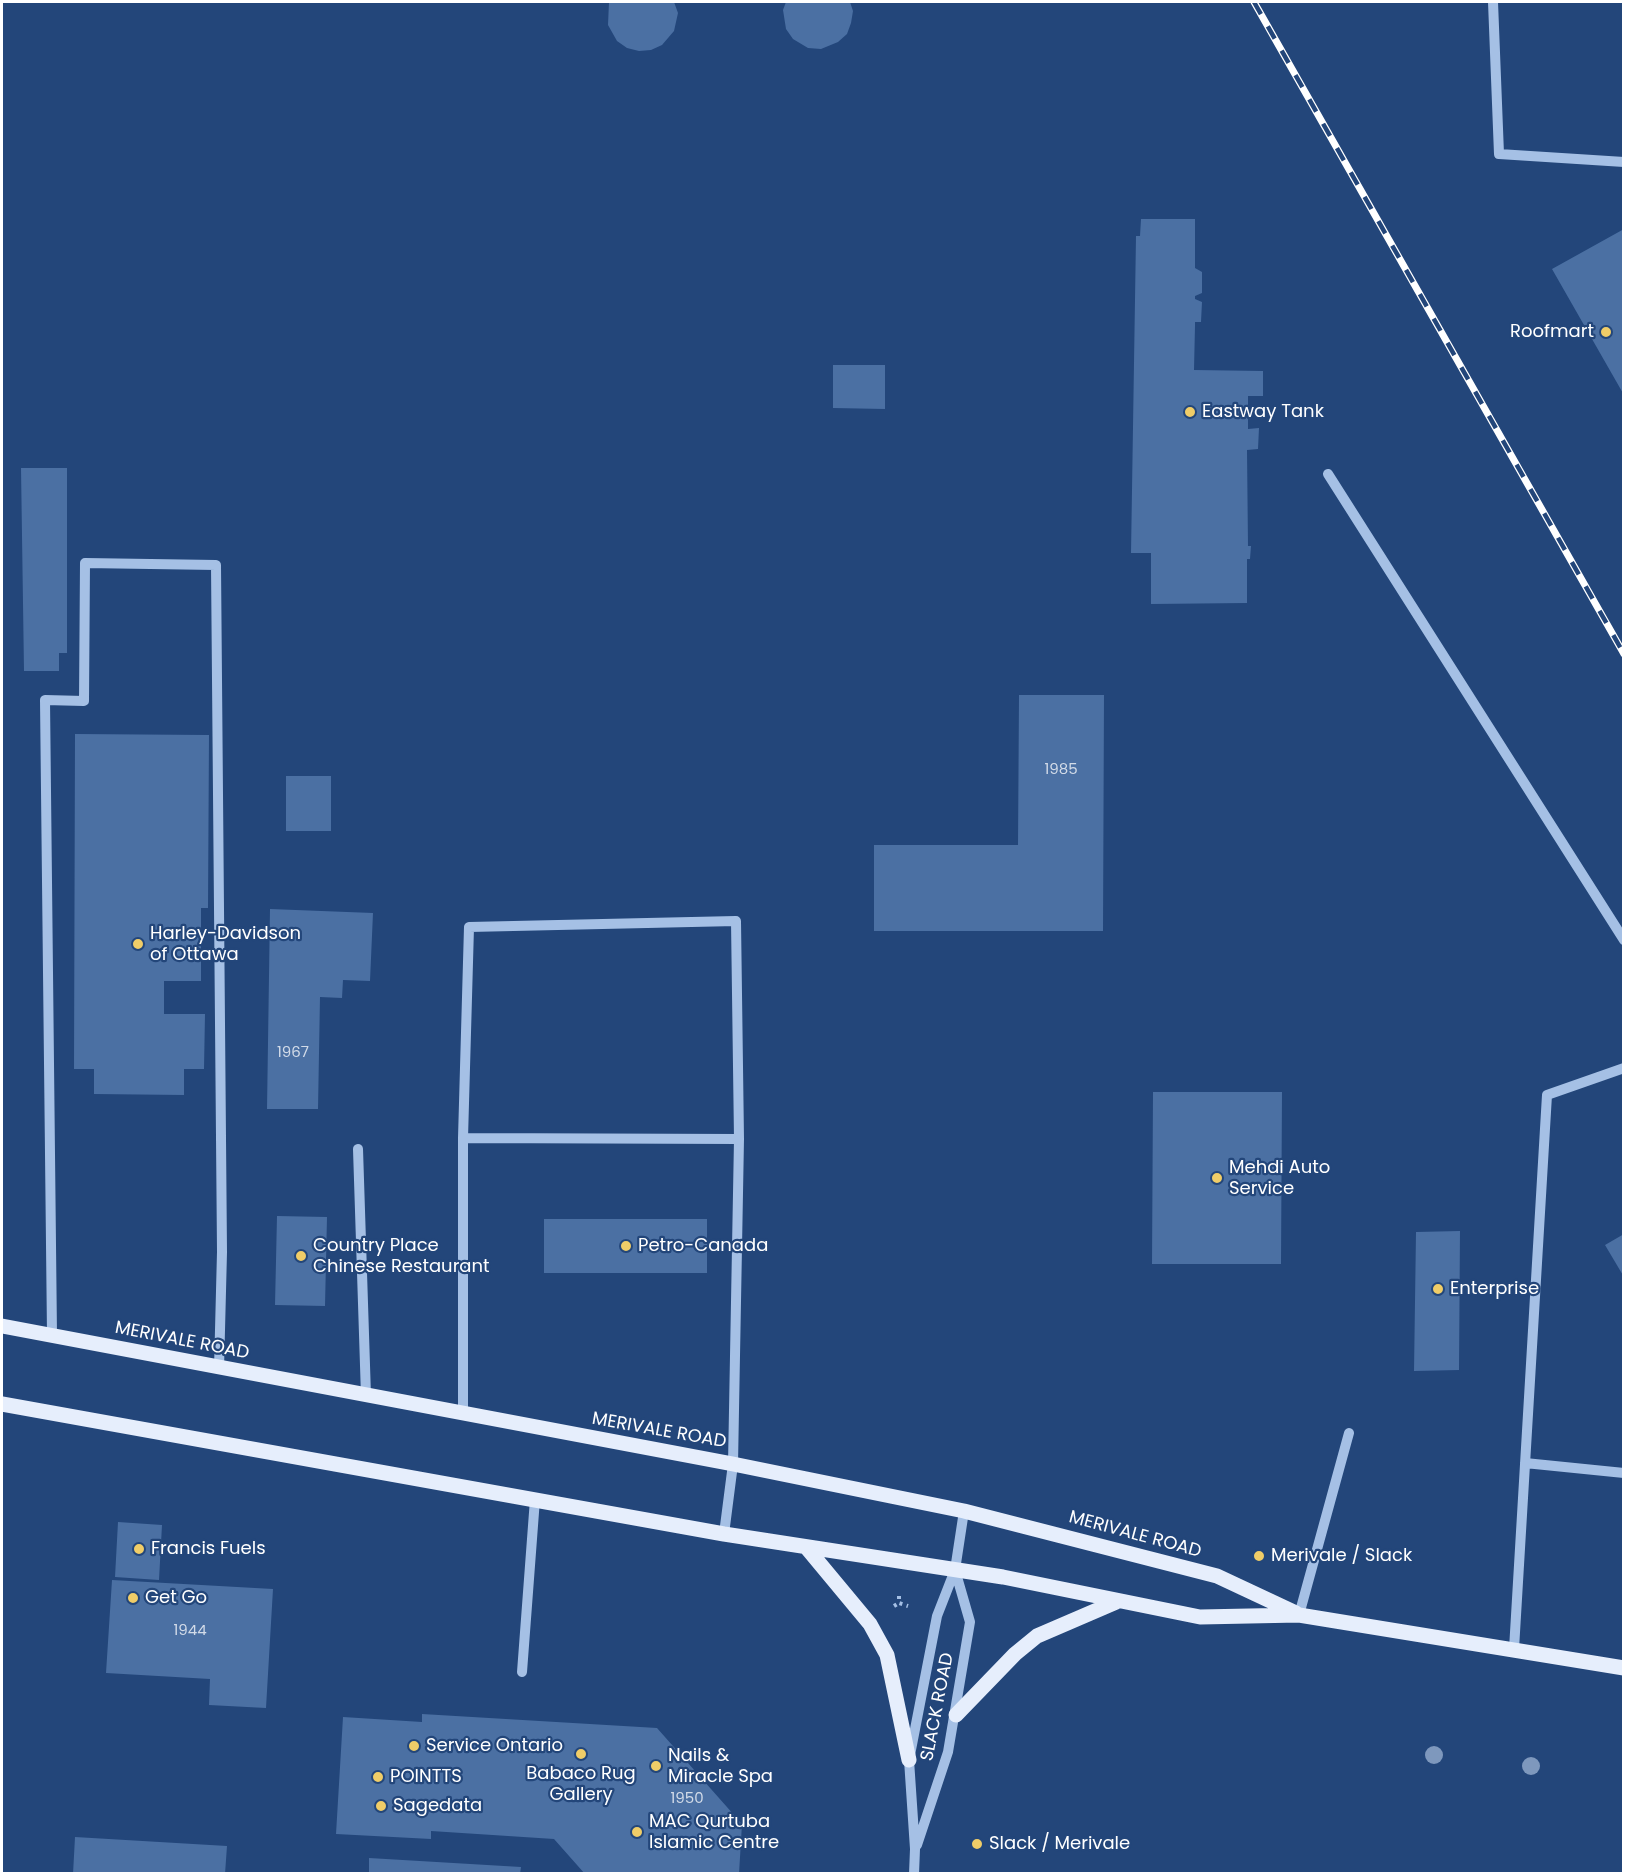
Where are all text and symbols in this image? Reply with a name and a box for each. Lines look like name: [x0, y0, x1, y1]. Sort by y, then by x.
place label: Roofmart: [1510, 321, 1594, 343]
marker: Roofmart: [1599, 325, 1613, 339]
place label: Eastway Tank: [1202, 401, 1324, 423]
marker: Eastway Tank: [1183, 405, 1197, 419]
house number: 1985: [1044, 761, 1078, 779]
place label: Harley-Davidson of Ottawa: [150, 923, 301, 966]
marker: Harley-Davidson of Ottawa: [131, 937, 145, 951]
house number: 1967: [277, 1044, 309, 1062]
place label: Mehdi Auto Service: [1229, 1157, 1330, 1200]
marker: Mehdi Auto Service: [1210, 1171, 1224, 1185]
place label: Country Place Chinese Restaurant: [313, 1235, 490, 1278]
place label: Petro-Canada: [638, 1235, 768, 1257]
marker: Petro-Canada: [619, 1239, 633, 1253]
marker: Country Place Chinese Restaurant: [294, 1249, 308, 1263]
place label: Enterprise: [1450, 1278, 1539, 1300]
marker: Enterprise: [1431, 1282, 1445, 1296]
street label: MERIVALE ROAD: [113, 1317, 251, 1365]
street label: MERIVALE ROAD: [590, 1409, 728, 1453]
street label: MERIVALE ROAD: [1066, 1507, 1204, 1563]
place label: Francis Fuels: [151, 1538, 266, 1560]
marker: Francis Fuels: [132, 1542, 146, 1556]
place label: Merivale / Slack: [1271, 1545, 1412, 1567]
marker: Merivale / Slack: [1252, 1549, 1266, 1563]
place label: Get Go: [145, 1587, 207, 1609]
marker: Get Go: [126, 1591, 140, 1605]
house number: 1944: [173, 1622, 207, 1640]
street label: SLACK ROAD: [917, 1651, 959, 1763]
place label: Service Ontario: [426, 1735, 563, 1757]
marker: Service Ontario: [407, 1739, 421, 1753]
place label: Nails & Miracle Spa: [668, 1745, 773, 1788]
marker: Babaco Rug Gallery: [574, 1747, 588, 1761]
marker: Nails & Miracle Spa: [649, 1759, 663, 1773]
place label: Babaco Rug Gallery: [526, 1763, 636, 1806]
place label: POINTTS: [390, 1766, 462, 1788]
marker: POINTTS: [371, 1770, 385, 1784]
house number: 1950: [670, 1790, 704, 1808]
place label: Sagedata: [393, 1795, 482, 1817]
marker: Sagedata: [374, 1799, 388, 1813]
place label: MAC Qurtuba Islamic Centre: [649, 1811, 779, 1854]
marker: MAC Qurtuba Islamic Centre: [630, 1825, 644, 1839]
place label: Slack / Merivale: [989, 1833, 1130, 1855]
marker: Slack / Merivale: [970, 1837, 984, 1851]

